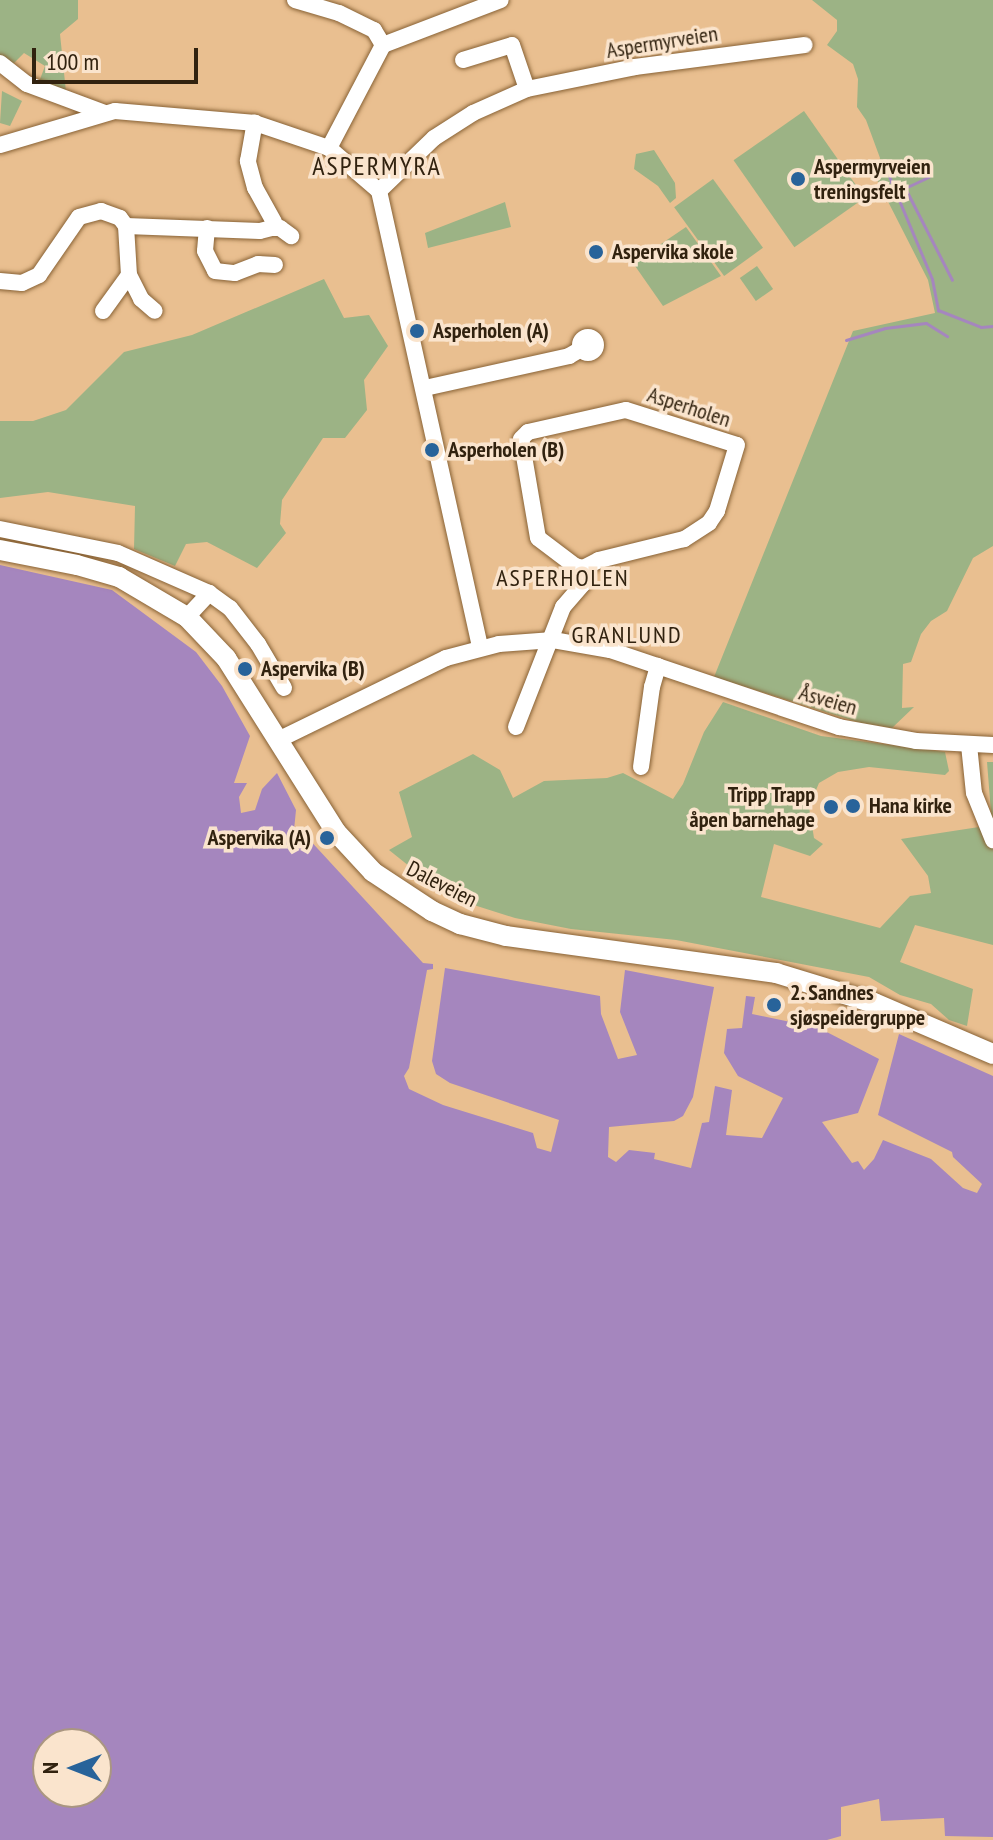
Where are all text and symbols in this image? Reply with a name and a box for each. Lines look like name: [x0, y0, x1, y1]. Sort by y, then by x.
street label: Aspermyrveien: [604, 20, 720, 64]
scale bar: [36, 32, 202, 82]
text: 100 m: [46, 46, 99, 77]
district label: ASPERMYRA: [312, 150, 442, 182]
place label: Aspermyrveien treningsfelt: [814, 153, 931, 204]
marker: Aspermyrveien treningsfelt: [789, 170, 807, 188]
place label: Aspervika skole: [612, 239, 734, 265]
marker: Aspervika skole: [587, 243, 605, 261]
place label: Asperholen (A): [433, 318, 549, 344]
marker: Asperholen (A): [408, 322, 426, 340]
street label: Asperholen: [644, 381, 734, 433]
place label: Asperholen (B): [448, 437, 564, 463]
marker: Asperholen (B): [423, 441, 441, 459]
district label: ASPERHOLEN: [496, 564, 630, 592]
district label: GRANLUND: [571, 621, 683, 649]
place label: Aspervika (B): [261, 656, 365, 682]
marker: Aspervika (B): [236, 660, 254, 678]
street label: Åsveien: [796, 679, 860, 721]
place label: Tripp Trapp åpen barnehage: [690, 781, 815, 832]
place label: Hana kirke: [869, 793, 952, 819]
marker: Hana kirke: [844, 797, 862, 815]
marker: Tripp Trapp åpen barnehage: [822, 798, 840, 816]
place label: Aspervika (A): [208, 825, 311, 851]
marker: Aspervika (A): [318, 829, 336, 847]
street label: Daleveien: [402, 855, 482, 913]
place label: 2. Sandnes sjøspeidergruppe: [790, 979, 925, 1030]
marker: 2. Sandnes sjøspeidergruppe: [765, 996, 783, 1014]
north arrow: [32, 1728, 112, 1808]
text: N: [36, 1762, 64, 1774]

